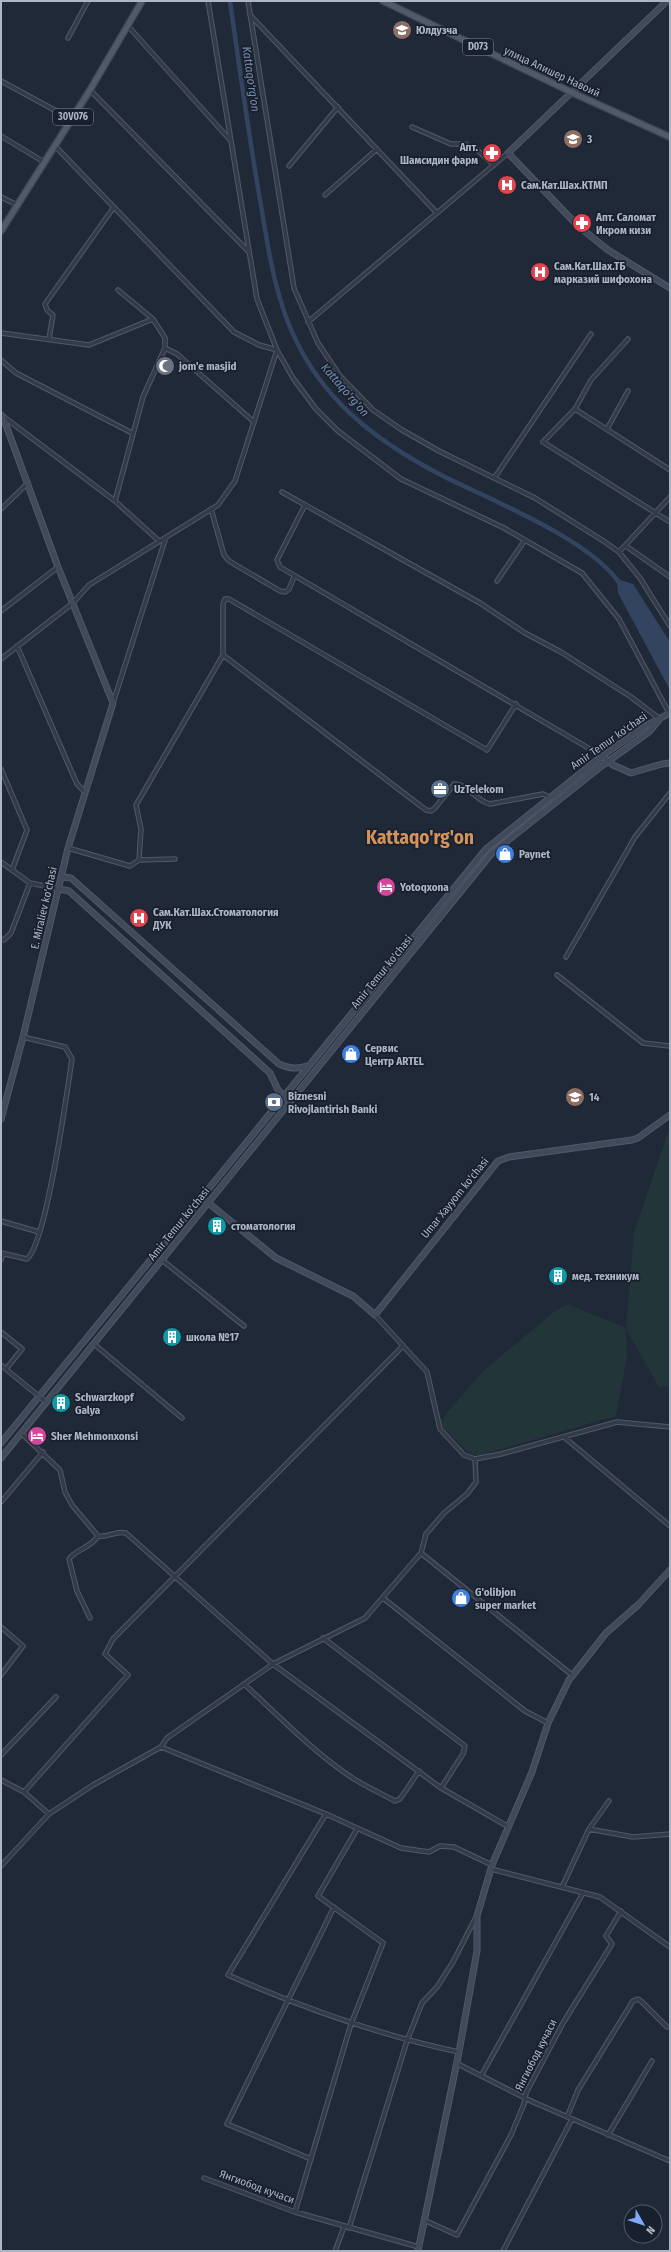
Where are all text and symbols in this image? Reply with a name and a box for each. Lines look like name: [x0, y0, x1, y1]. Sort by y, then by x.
school or university icon: Юлдузча: [391, 19, 413, 41]
place label: Юлдузча: [416, 24, 458, 37]
road number: D073: [463, 39, 493, 55]
street label: улица Алишер Навоий: [502, 44, 602, 100]
water label: Kattaqo'rg'on: [239, 45, 263, 113]
road number: 30V076: [53, 109, 93, 125]
school or university icon: 3: [562, 128, 584, 150]
place label: 3: [586, 133, 592, 146]
place label: Апт. Шамсидин фарм: [400, 141, 478, 167]
pharmacy icon: Апт. Шамсидин фарм: [481, 142, 503, 164]
hospital icon: Сам.Кат.Шах.КТМП: [496, 174, 518, 196]
place label: Сам.Кат.Шах.КТМП: [521, 179, 608, 192]
place label: Апт. Саломат Икром кизи: [595, 211, 656, 237]
pharmacy icon: Апт. Саломат Икром кизи: [571, 212, 593, 234]
place label: Сам.Кат.Шах.ТБ марказий шифохона: [554, 260, 653, 286]
hospital icon: Сам.Кат.Шах.ТБ марказий шифохона: [529, 261, 551, 283]
mosque icon: jom'e masjid: [154, 355, 176, 377]
place label: jom'e masjid: [178, 360, 237, 373]
water label: Kattaqo'rg'on: [318, 360, 372, 420]
street label: Amir Temur ko'chasi: [568, 710, 650, 772]
office icon: UzTelekom: [429, 778, 451, 800]
place label: UzTelekom: [454, 783, 504, 796]
district label: Kattaqo'rg'on: [366, 826, 474, 849]
shop icon: Paynet: [494, 843, 516, 865]
place label: Paynet: [519, 848, 550, 861]
street label: E. Miraliev ko'chasi: [28, 865, 60, 950]
hotel icon: Yotoqxona: [375, 876, 397, 898]
place label: Yotoqxona: [399, 881, 449, 894]
place label: Сам.Кат.Шах.Стоматология ДУК: [152, 906, 279, 932]
hospital icon: Сам.Кат.Шах.Стоматология ДУК: [128, 907, 150, 929]
street label: Amir Temur ko'chasi: [349, 933, 416, 1011]
place label: Сервис Центр ARTEL: [365, 1042, 425, 1068]
shop icon: Сервис Центр ARTEL: [340, 1043, 362, 1065]
school or university icon: 14: [564, 1086, 586, 1108]
place label: Biznesni Rivojlantirish Banki: [288, 1090, 377, 1116]
bank icon: Biznesni Rivojlantirish Banki: [263, 1091, 285, 1113]
place label: 14: [589, 1091, 600, 1104]
street label: Umar Xayyom ko‘chasi: [418, 1155, 492, 1241]
street label: Amir Temur ko'chasi: [146, 1185, 213, 1263]
building icon: стоматология: [206, 1215, 228, 1237]
place label: стоматология: [231, 1220, 296, 1233]
building icon: мед. техникум: [547, 1265, 569, 1287]
place label: мед. техникум: [572, 1270, 639, 1283]
building icon: школа №17: [161, 1326, 183, 1348]
place label: школа №17: [186, 1331, 239, 1344]
place label: Schwarzkopf Galya: [75, 1391, 135, 1417]
building icon: Schwarzkopf Galya: [50, 1392, 72, 1414]
hotel icon: Sher Mehmonxonsi: [26, 1425, 48, 1447]
place label: Sher Mehmonxonsi: [51, 1430, 138, 1443]
place label: G'olibjon super market: [475, 1586, 536, 1612]
shop icon: G'olibjon super market: [450, 1587, 472, 1609]
street label: Янгиобод кучаси: [512, 2017, 560, 2093]
street label: Янгиобод кучаси: [218, 2167, 296, 2207]
north arrow: [623, 2204, 663, 2244]
text: N: [643, 2223, 658, 2237]

